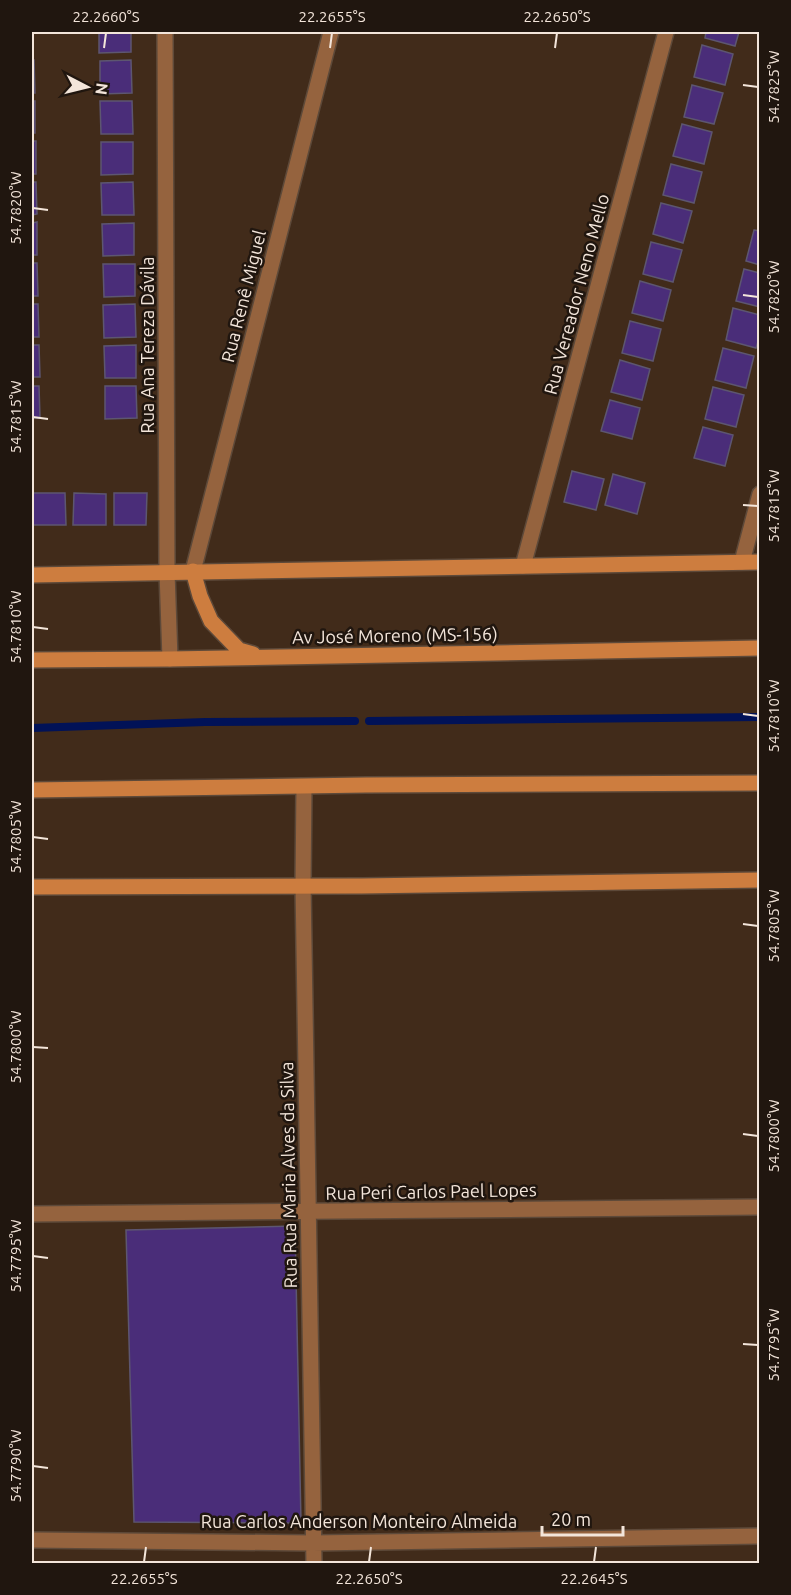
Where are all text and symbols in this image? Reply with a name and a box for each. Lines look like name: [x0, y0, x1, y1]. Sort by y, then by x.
text: 22.2660°S: [72, 8, 140, 25]
text: 22.2655°S: [298, 8, 366, 25]
text: 22.2650°S: [523, 8, 591, 25]
text: 54.7825°W: [765, 50, 782, 124]
north arrow: [57, 57, 117, 117]
text: N: [92, 82, 112, 96]
text: 54.7820°W: [7, 171, 24, 245]
street label: Rua Vereador Neno Mello: [540, 192, 612, 396]
street label: Rua Renê Miguel: [217, 228, 269, 364]
street label: Rua Ana Tereza Dávila: [137, 257, 157, 433]
text: 54.7820°W: [765, 260, 782, 334]
text: 54.7815°W: [7, 380, 24, 454]
text: 54.7815°W: [765, 469, 782, 543]
text: 54.7810°W: [7, 590, 24, 664]
street label: Av José Moreno (MS-156): [292, 623, 498, 648]
text: 54.7810°W: [765, 679, 782, 753]
text: 54.7805°W: [7, 800, 24, 874]
text: 54.7805°W: [765, 889, 782, 963]
text: 54.7800°W: [7, 1010, 24, 1084]
street label: Rua Rua Maria Alves da Silva: [276, 1062, 300, 1288]
text: 54.7800°W: [765, 1099, 782, 1173]
street label: Rua Peri Carlos Pael Lopes: [325, 1179, 537, 1203]
text: 54.7795°W: [7, 1219, 24, 1293]
text: 54.7795°W: [765, 1308, 782, 1382]
text: 54.7790°W: [7, 1429, 24, 1503]
scale bar: [542, 1499, 623, 1537]
text: 20 m: [551, 1509, 591, 1529]
street label: Rua Carlos Anderson Monteiro Almeida: [201, 1511, 517, 1531]
text: 22.2655°S: [110, 1570, 178, 1587]
text: 22.2650°S: [335, 1570, 403, 1587]
text: 22.2645°S: [560, 1570, 628, 1587]

